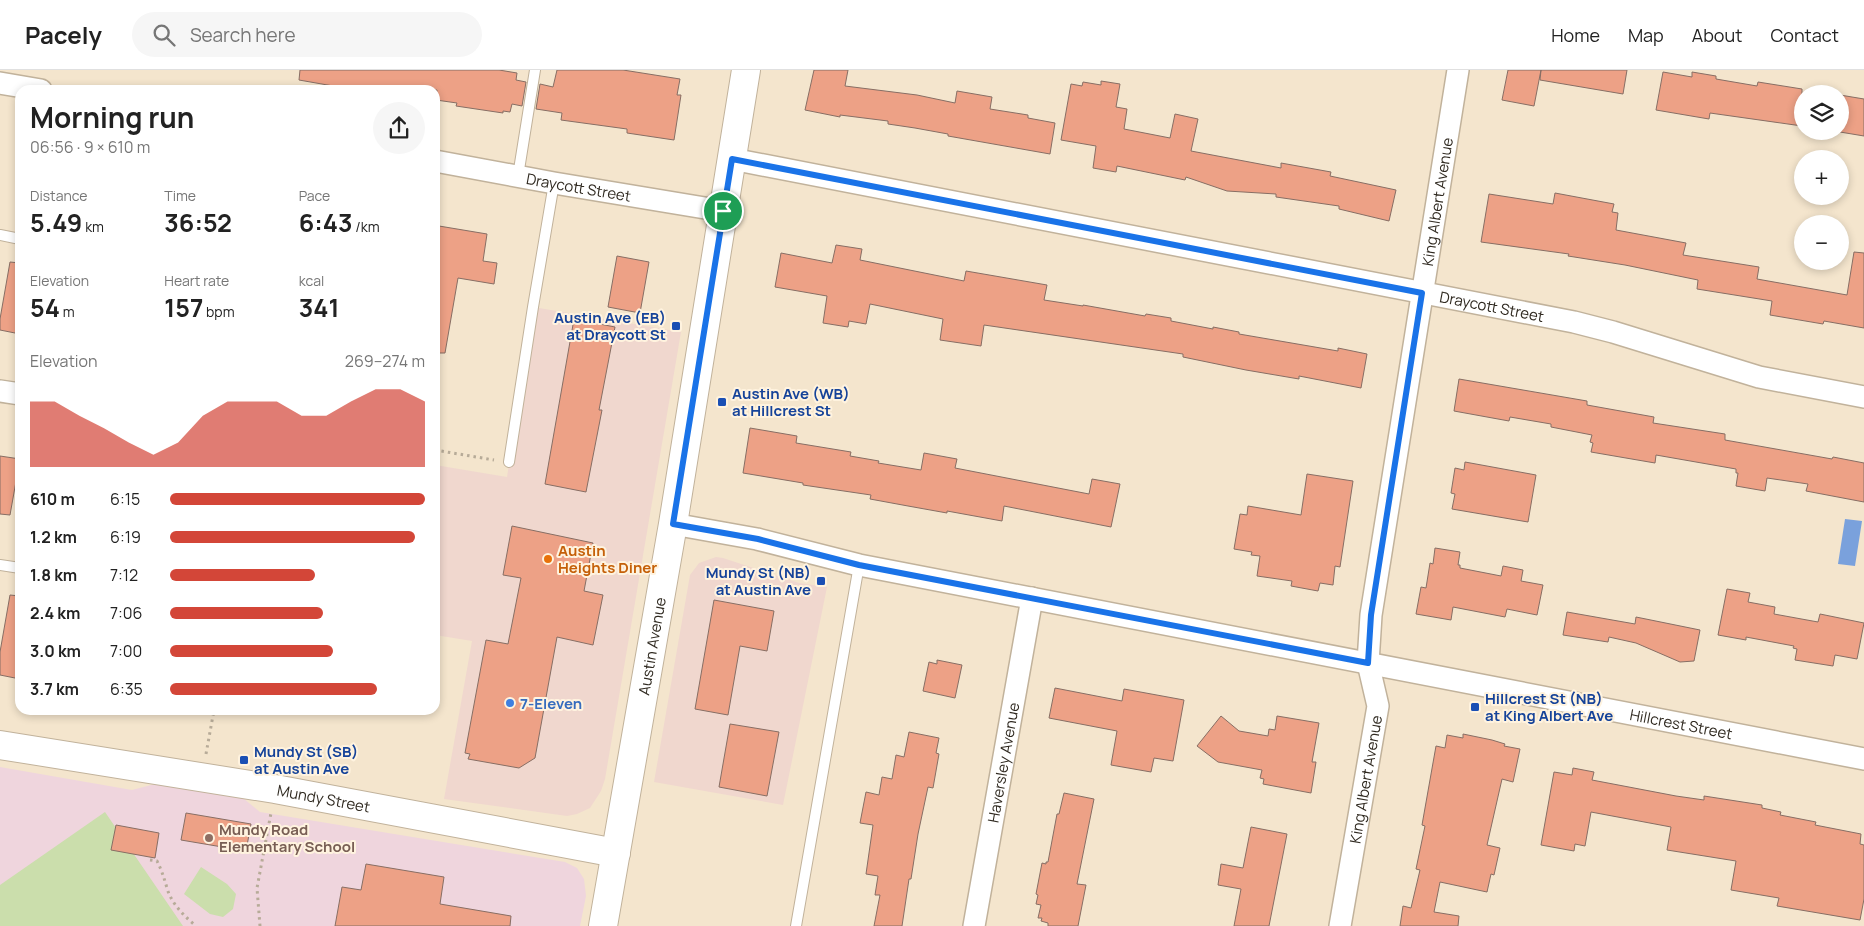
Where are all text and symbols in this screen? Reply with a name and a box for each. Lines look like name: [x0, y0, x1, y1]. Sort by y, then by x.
search box: [132, 12, 482, 57]
text: Pacely: [25, 18, 102, 51]
icon: search: [150, 21, 178, 49]
text: Search here: [190, 22, 296, 48]
text: Home: [1551, 23, 1600, 47]
text: Map: [1628, 23, 1664, 47]
text: About: [1692, 23, 1742, 47]
text: Contact: [1770, 23, 1839, 47]
map controls: [1794, 85, 1849, 270]
button: layers: [1794, 85, 1849, 140]
text: Morning run: [30, 98, 194, 136]
button: share: [373, 102, 425, 154]
text: 06:56 · 9 × 610 m: [30, 136, 150, 158]
street label: King Albert Avenue: [1416, 136, 1458, 267]
button: +: [1794, 150, 1849, 205]
street label: Draycott Street: [525, 168, 633, 206]
text: Distance: [30, 186, 87, 205]
text: Time: [164, 186, 196, 205]
text: Pace: [299, 186, 330, 205]
pin: [702, 190, 744, 232]
icon: arrive: [709, 197, 737, 225]
text: 5.49: [30, 205, 82, 240]
text: 36:52: [164, 205, 232, 240]
text: 6:43: [299, 205, 353, 240]
button: −: [1794, 215, 1849, 270]
text: km: [82, 217, 104, 236]
text: /km: [353, 217, 380, 236]
text: Elevation: [30, 271, 89, 290]
text: Heart rate: [164, 271, 229, 290]
text: kcal: [299, 271, 324, 290]
street label: Draycott Street: [1438, 286, 1546, 326]
text: 54: [30, 290, 60, 325]
text: 157: [164, 290, 203, 325]
text: 341: [299, 290, 339, 325]
text: m: [60, 302, 75, 321]
text: bpm: [203, 302, 235, 321]
place label: Austin Ave (EB) at Draycott St: [554, 307, 666, 345]
marker: Austin Ave (EB) at Draycott St: [670, 320, 682, 332]
text: Elevation: [30, 350, 98, 372]
text: 269–274 m: [345, 350, 425, 372]
place label: Austin Ave (WB) at Hillcrest St: [732, 383, 850, 421]
marker: Austin Ave (WB) at Hillcrest St: [716, 396, 728, 408]
text: 610 m: [30, 488, 75, 510]
text: 6:15: [110, 488, 140, 510]
text: 1.2 km: [30, 526, 77, 548]
text: 6:19: [110, 526, 141, 548]
place label: Austin Heights Diner: [558, 540, 657, 578]
marker: Austin Heights Diner: [542, 553, 554, 565]
place label: Mundy St (NB) at Austin Ave: [706, 562, 811, 600]
text: 1.8 km: [30, 564, 77, 586]
text: 7:12: [110, 564, 138, 586]
marker: Mundy St (NB) at Austin Ave: [815, 575, 827, 587]
street label: Austin Avenue: [633, 595, 671, 697]
text: 2.4 km: [30, 602, 80, 624]
text: 7:06: [110, 602, 143, 624]
text: 3.0 km: [30, 640, 81, 662]
text: 7:00: [110, 640, 142, 662]
text: 3.7 km: [30, 678, 79, 700]
text: 6:35: [110, 678, 143, 700]
place label: Hillcrest St (NB) at King Albert Ave: [1485, 688, 1613, 726]
place label: 7-Eleven: [520, 693, 582, 714]
marker: 7-Eleven: [504, 697, 516, 709]
street label: Haversley Avenue: [982, 700, 1024, 824]
marker: Hillcrest St (NB) at King Albert Ave: [1469, 701, 1481, 713]
street label: Hillcrest Street: [1628, 704, 1734, 744]
street label: King Albert Avenue: [1344, 713, 1387, 845]
place label: Mundy St (SB) at Austin Ave: [254, 741, 358, 779]
marker: Mundy St (SB) at Austin Ave: [238, 754, 250, 766]
street label: Mundy Street: [275, 779, 372, 817]
place label: Mundy Road Elementary School: [219, 819, 355, 857]
marker: Mundy Road Elementary School: [203, 832, 215, 844]

